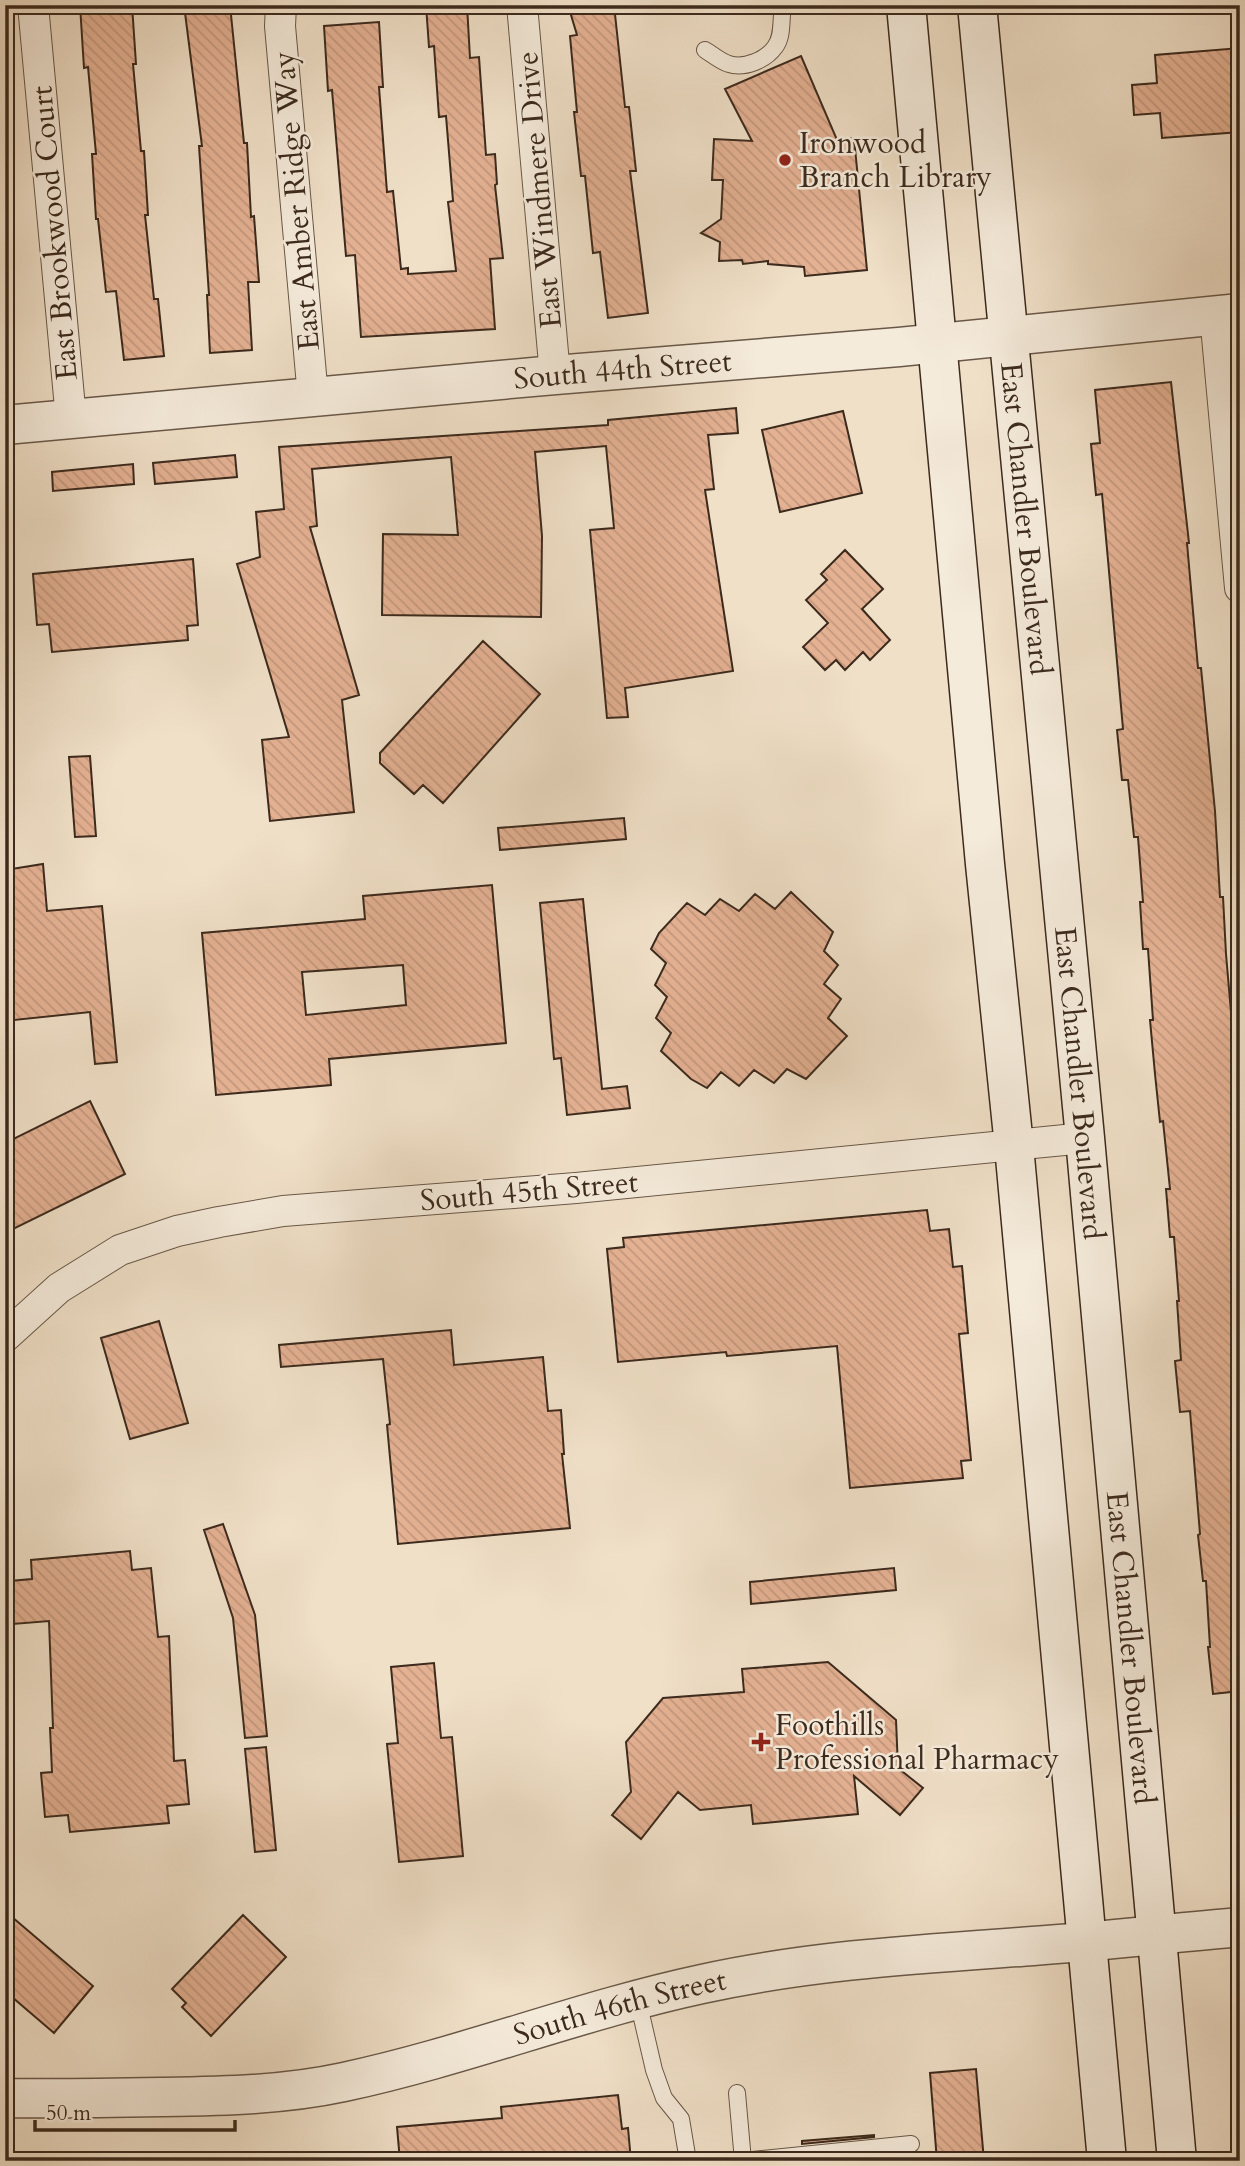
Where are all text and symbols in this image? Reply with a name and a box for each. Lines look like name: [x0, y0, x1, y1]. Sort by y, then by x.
street label: East Amber Ridge Way: [263, 50, 330, 352]
street label: East Windmere Drive: [507, 50, 572, 330]
street label: East Brookwood Court: [21, 84, 88, 382]
place label: Ironwood Branch Library: [799, 123, 992, 198]
marker: Ironwood Branch Library: [777, 152, 793, 168]
street label: South 44th Street: [512, 341, 734, 400]
street label: East Chandler Boulevard: [990, 360, 1061, 677]
street label: East Chandler Boulevard: [1044, 925, 1114, 1241]
street label: South 45th Street: [418, 1162, 640, 1221]
street label: East Chandler Boulevard: [1096, 1490, 1165, 1806]
place label: Foothills Professional Pharmacy: [775, 1705, 1059, 1780]
marker: Foothills Professional Pharmacy: [753, 1734, 769, 1750]
street label: South 46th Street: [509, 1959, 730, 2056]
scale bar: [35, 2089, 234, 2133]
text: 50 m: [46, 2099, 91, 2128]

